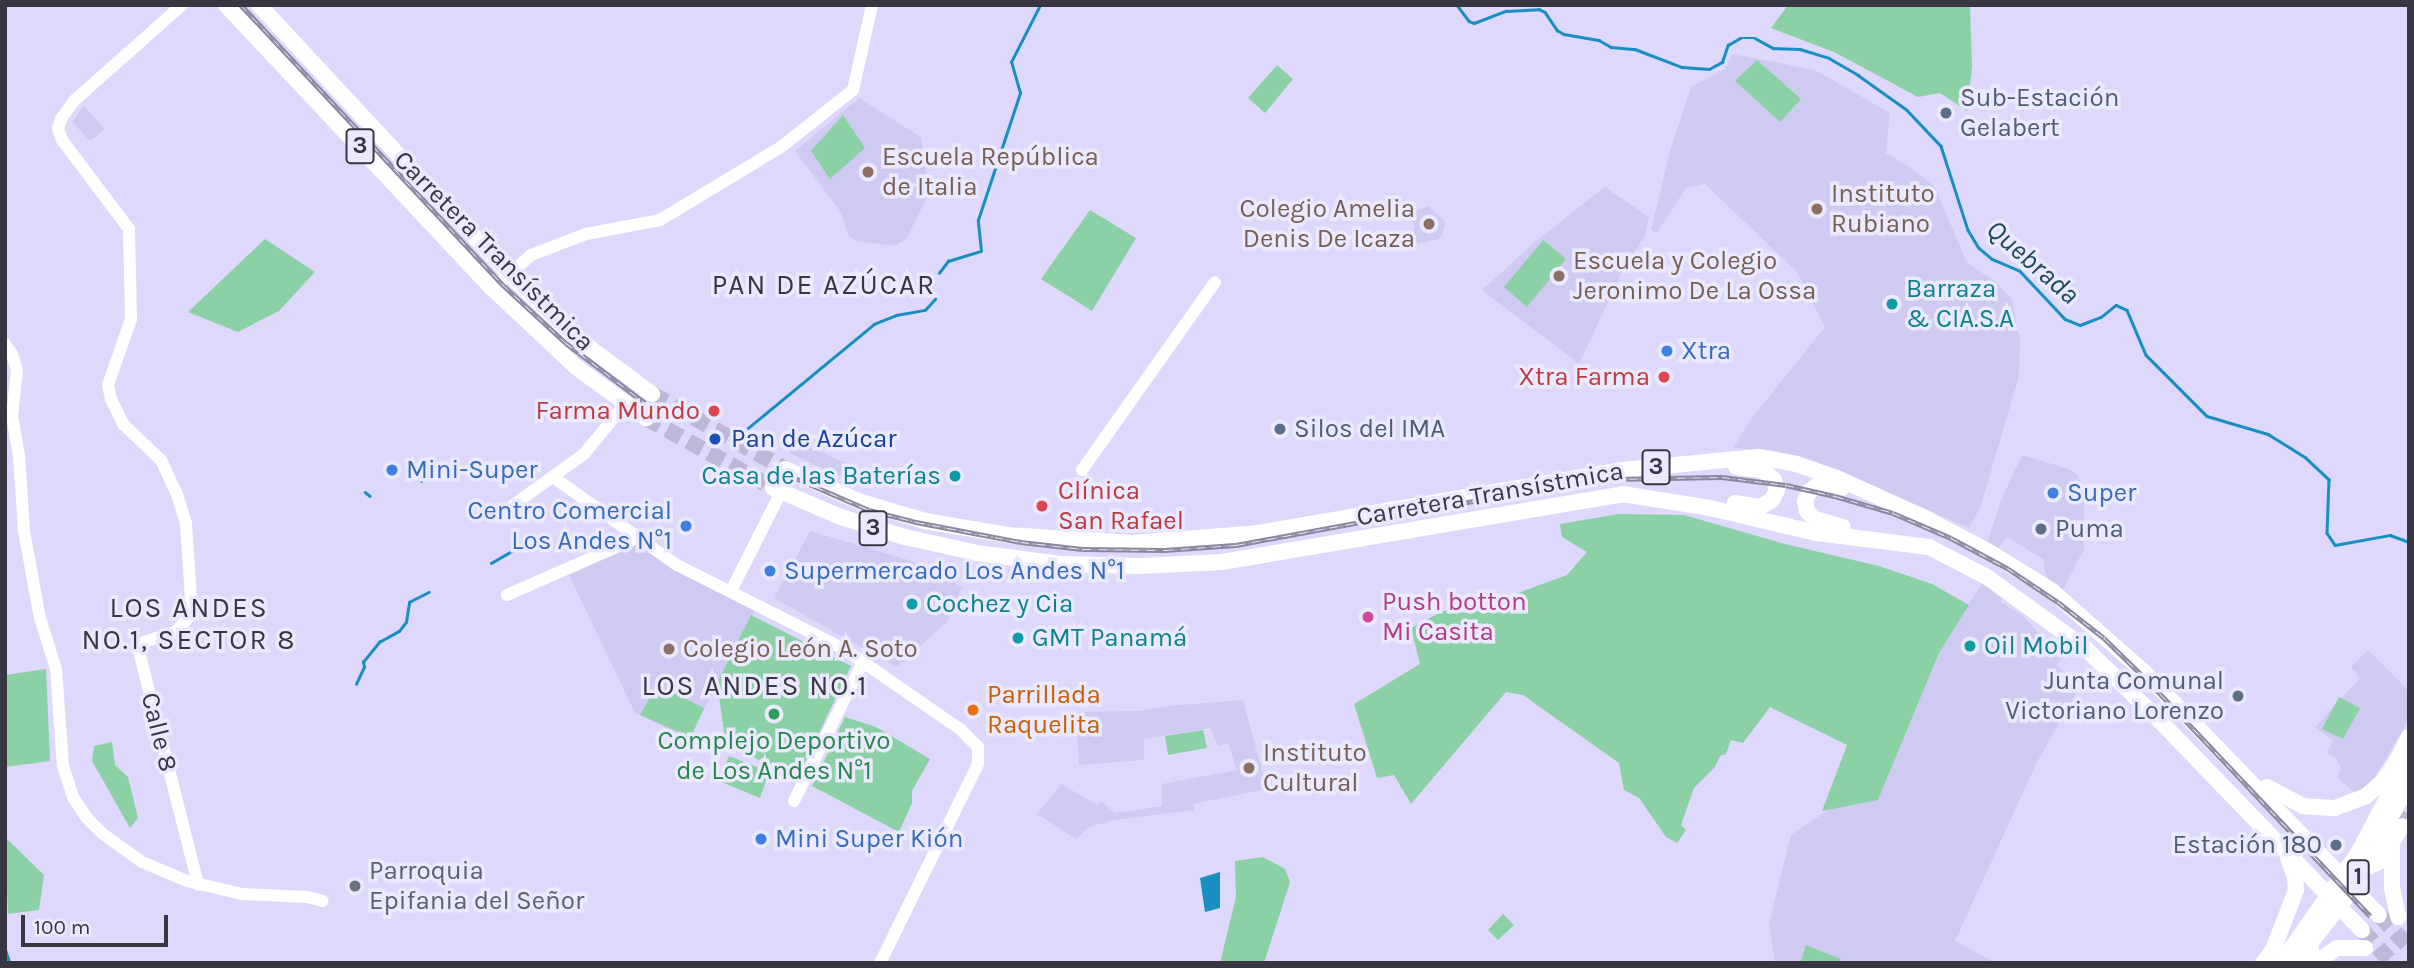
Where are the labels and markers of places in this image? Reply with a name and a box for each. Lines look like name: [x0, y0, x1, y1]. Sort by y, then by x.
place label: Sub-Estación Gelabert: [1960, 82, 2119, 144]
marker: Sub-Estación Gelabert: [1938, 105, 1954, 121]
place label: Escuela República de Italia: [882, 141, 1099, 202]
marker: Escuela República de Italia: [860, 164, 876, 180]
place label: Instituto Rubiano: [1831, 178, 1935, 240]
place label: Colegio Amelia Denis De Icaza: [1239, 193, 1415, 255]
marker: Instituto Rubiano: [1809, 201, 1825, 217]
marker: Colegio Amelia Denis De Icaza: [1421, 216, 1437, 232]
place label: Escuela y Colegio Jeronimo De La Ossa: [1573, 245, 1816, 306]
marker: Escuela y Colegio Jeronimo De La Ossa: [1551, 268, 1567, 284]
place label: Barraza & CIA.S.A: [1906, 273, 2014, 334]
marker: Barraza & CIA.S.A: [1884, 296, 1900, 312]
place label: Xtra: [1681, 335, 1731, 367]
marker: Xtra: [1659, 343, 1675, 359]
place label: Xtra Farma: [1518, 361, 1650, 393]
marker: Xtra Farma: [1656, 369, 1672, 385]
place label: Farma Mundo: [535, 395, 700, 427]
marker: Farma Mundo: [706, 403, 722, 419]
place label: Silos del IMA: [1294, 413, 1445, 445]
marker: Silos del IMA: [1272, 421, 1288, 437]
place label: Pan de Azúcar: [731, 423, 897, 455]
marker: Pan de Azúcar: [705, 429, 725, 449]
place label: Mini-Super: [406, 454, 538, 486]
place label: Casa de las Baterías: [702, 460, 941, 492]
marker: Mini-Super: [384, 462, 400, 478]
marker: Casa de las Baterías: [947, 468, 963, 484]
place label: Clínica San Rafael: [1058, 475, 1184, 536]
place label: Super: [2067, 477, 2136, 509]
marker: Super: [2045, 485, 2061, 501]
place label: Centro Comercial Los Andes N°1: [467, 495, 672, 556]
marker: Clínica San Rafael: [1032, 496, 1052, 516]
place label: Puma: [2055, 513, 2124, 545]
marker: Centro Comercial Los Andes N°1: [678, 518, 694, 534]
marker: Puma: [2033, 521, 2049, 537]
place label: Supermercado Los Andes N°1: [784, 555, 1125, 587]
marker: Supermercado Los Andes N°1: [762, 563, 778, 579]
place label: Push botton Mi Casita: [1382, 586, 1527, 648]
place label: Cochez y Cia: [926, 588, 1073, 620]
marker: Cochez y Cia: [904, 596, 920, 612]
marker: Push botton Mi Casita: [1360, 609, 1376, 625]
place label: GMT Panamá: [1032, 622, 1187, 654]
marker: GMT Panamá: [1010, 630, 1026, 646]
place label: Oil Mobil: [1984, 630, 2089, 662]
place label: Colegio León A. Soto: [683, 633, 918, 665]
marker: Oil Mobil: [1962, 638, 1978, 654]
marker: Colegio León A. Soto: [661, 641, 677, 657]
place label: Junta Comunal Victoriano Lorenzo: [2005, 665, 2224, 726]
place label: Parrillada Raquelita: [987, 679, 1101, 740]
marker: Junta Comunal Victoriano Lorenzo: [2230, 688, 2246, 704]
marker: Parrillada Raquelita: [965, 702, 981, 718]
marker: Complejo Deportivo de Los Andes N°1: [766, 706, 782, 722]
place label: Complejo Deportivo de Los Andes N°1: [658, 725, 890, 786]
place label: Instituto Cultural: [1263, 737, 1367, 798]
marker: Instituto Cultural: [1241, 760, 1257, 776]
place label: Mini Super Kión: [775, 823, 963, 855]
place label: Estación 180: [2172, 829, 2322, 861]
marker: Mini Super Kión: [753, 831, 769, 847]
marker: Estación 180: [2328, 837, 2344, 853]
place label: Parroquia Epifania del Señor: [369, 855, 584, 917]
marker: Parroquia Epifania del Señor: [347, 878, 363, 894]

